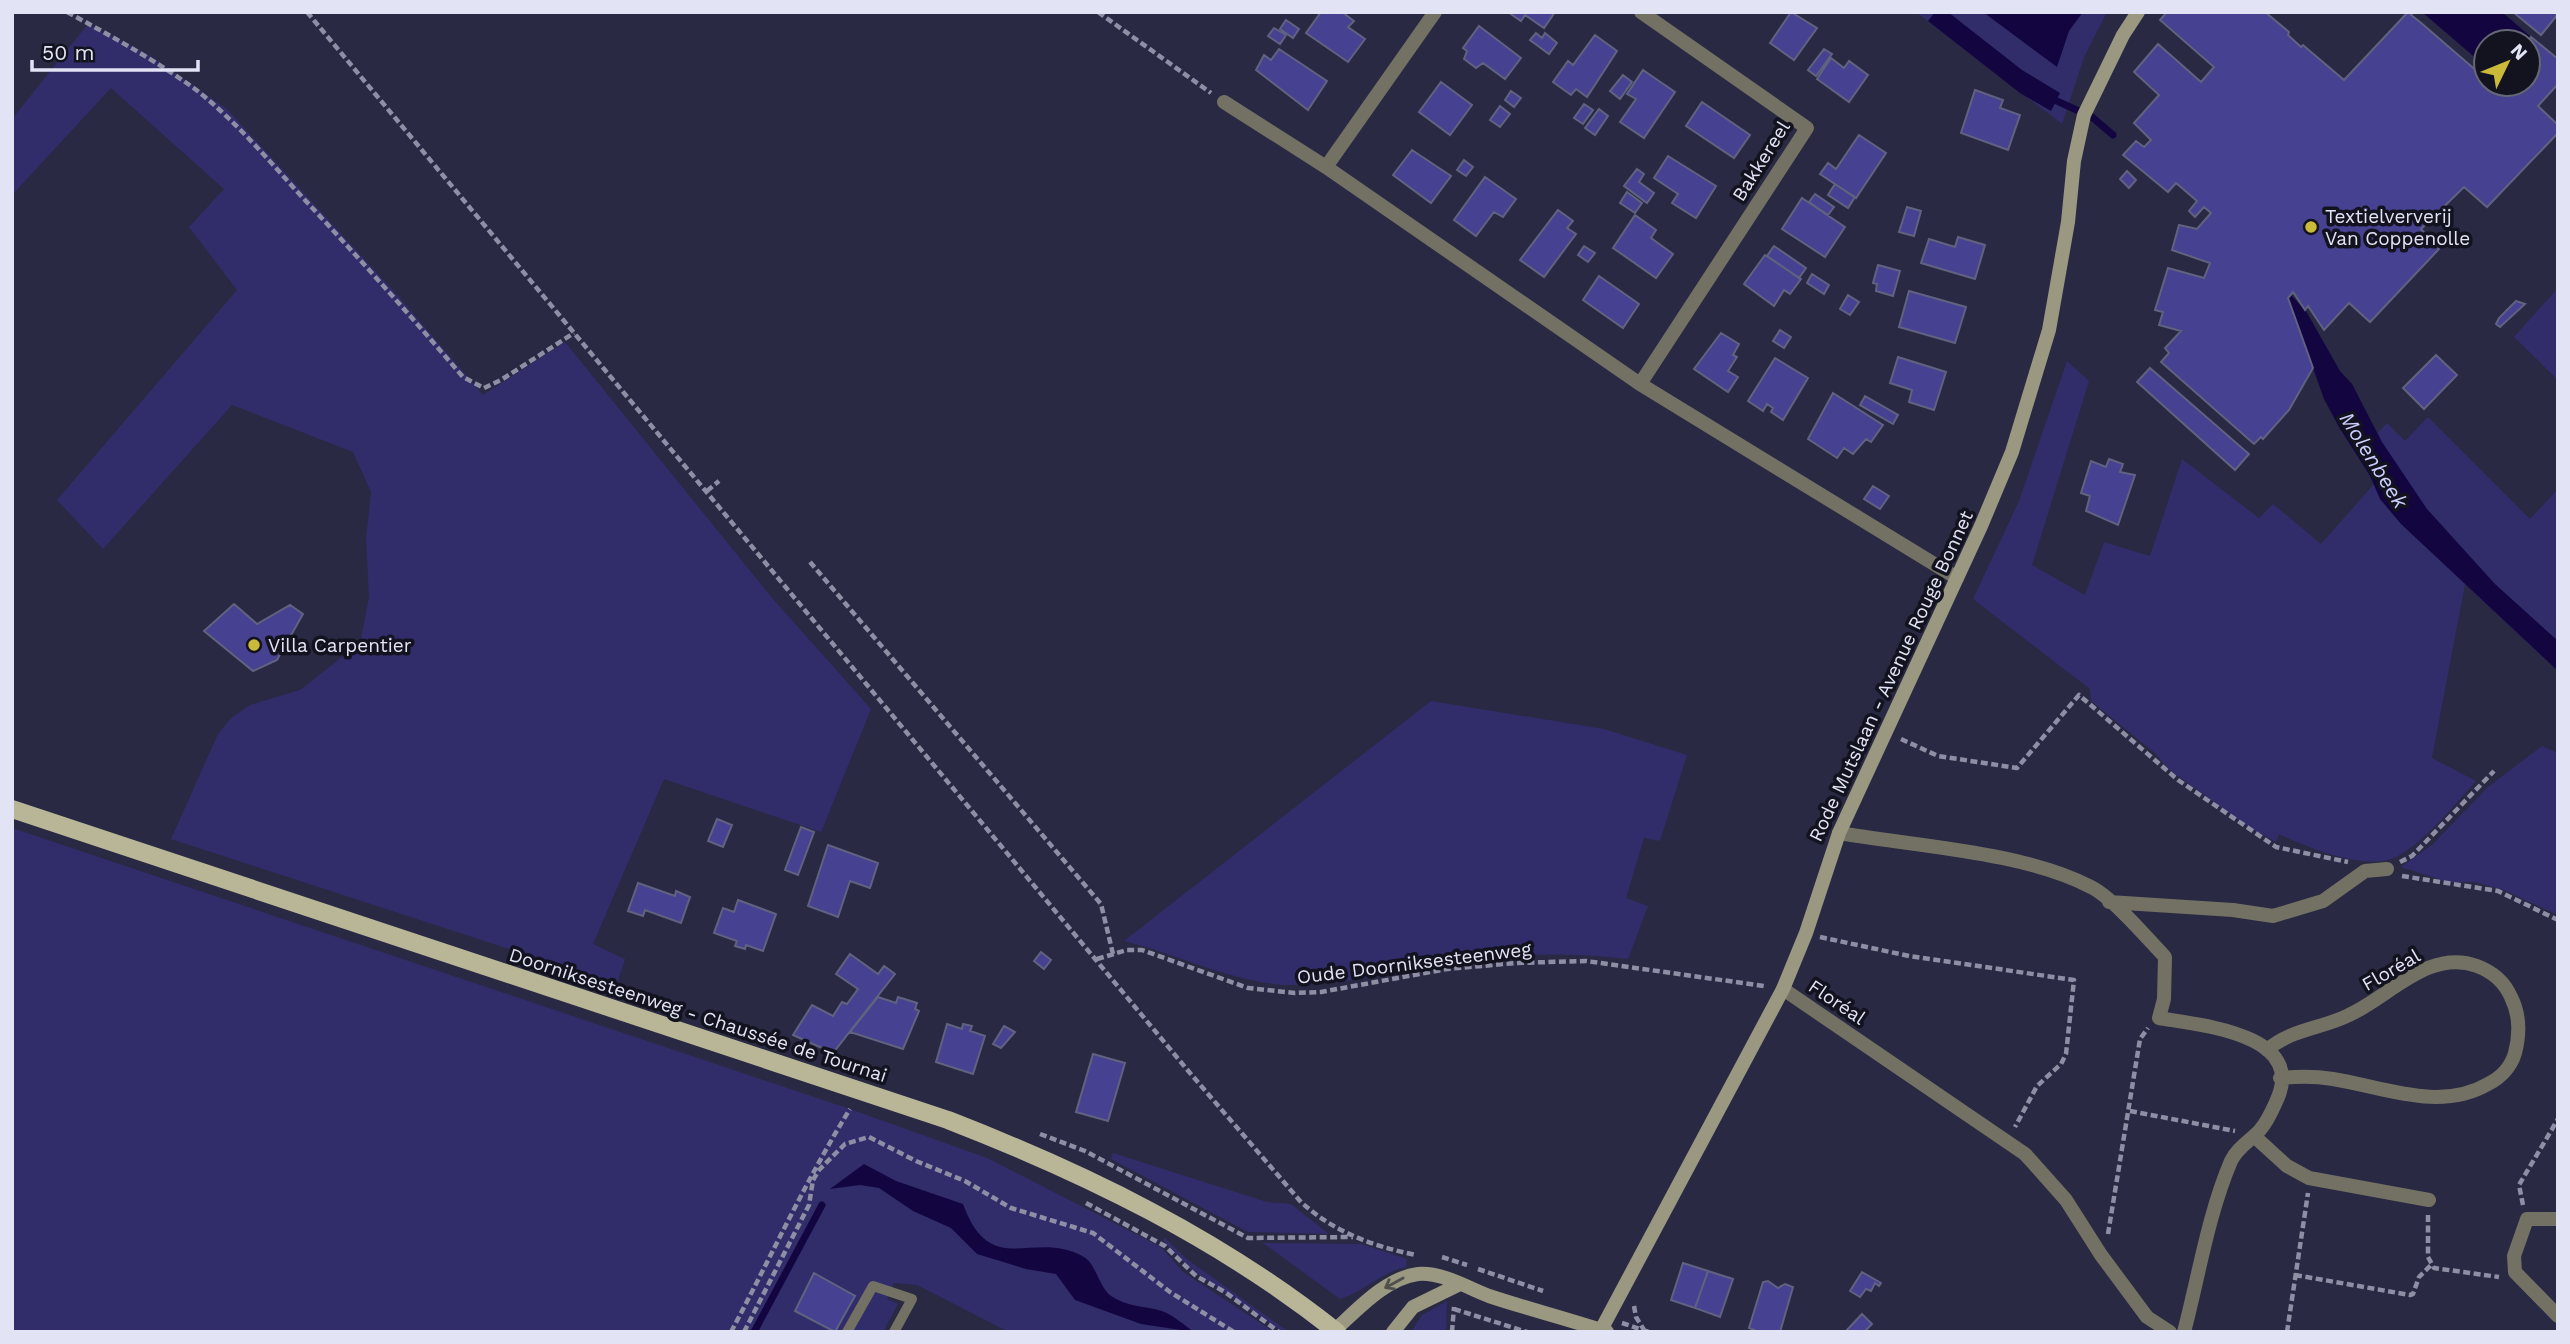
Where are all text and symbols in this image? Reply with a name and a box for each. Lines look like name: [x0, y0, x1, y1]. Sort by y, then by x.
scale bar: [32, 28, 198, 72]
north arrow: [2472, 28, 2542, 98]
text: N: [2506, 39, 2532, 65]
text: 50 m: [42, 40, 94, 65]
street label: Bakkereel: [1727, 116, 1795, 205]
place label: Textielververij Van Coppenolle: [2325, 205, 2470, 250]
marker: Textielververij Van Coppenolle: [2303, 219, 2319, 235]
water label: Molenbeek: [2335, 407, 2414, 513]
street label: Rode Mutslaan - Avenue Rouge Bonnet: [1804, 507, 1978, 845]
place label: Villa Carpentier: [268, 634, 412, 657]
marker: Villa Carpentier: [246, 637, 262, 653]
street label: Oude Doorniksesteenweg: [1295, 937, 1533, 989]
street label: Doorniksesteenweg - Chaussée de Tournai: [506, 943, 890, 1087]
street label: Floréal: [2358, 944, 2425, 996]
street label: Floréal: [1804, 975, 1870, 1029]
one-way arrow: [1384, 1277, 1405, 1290]

